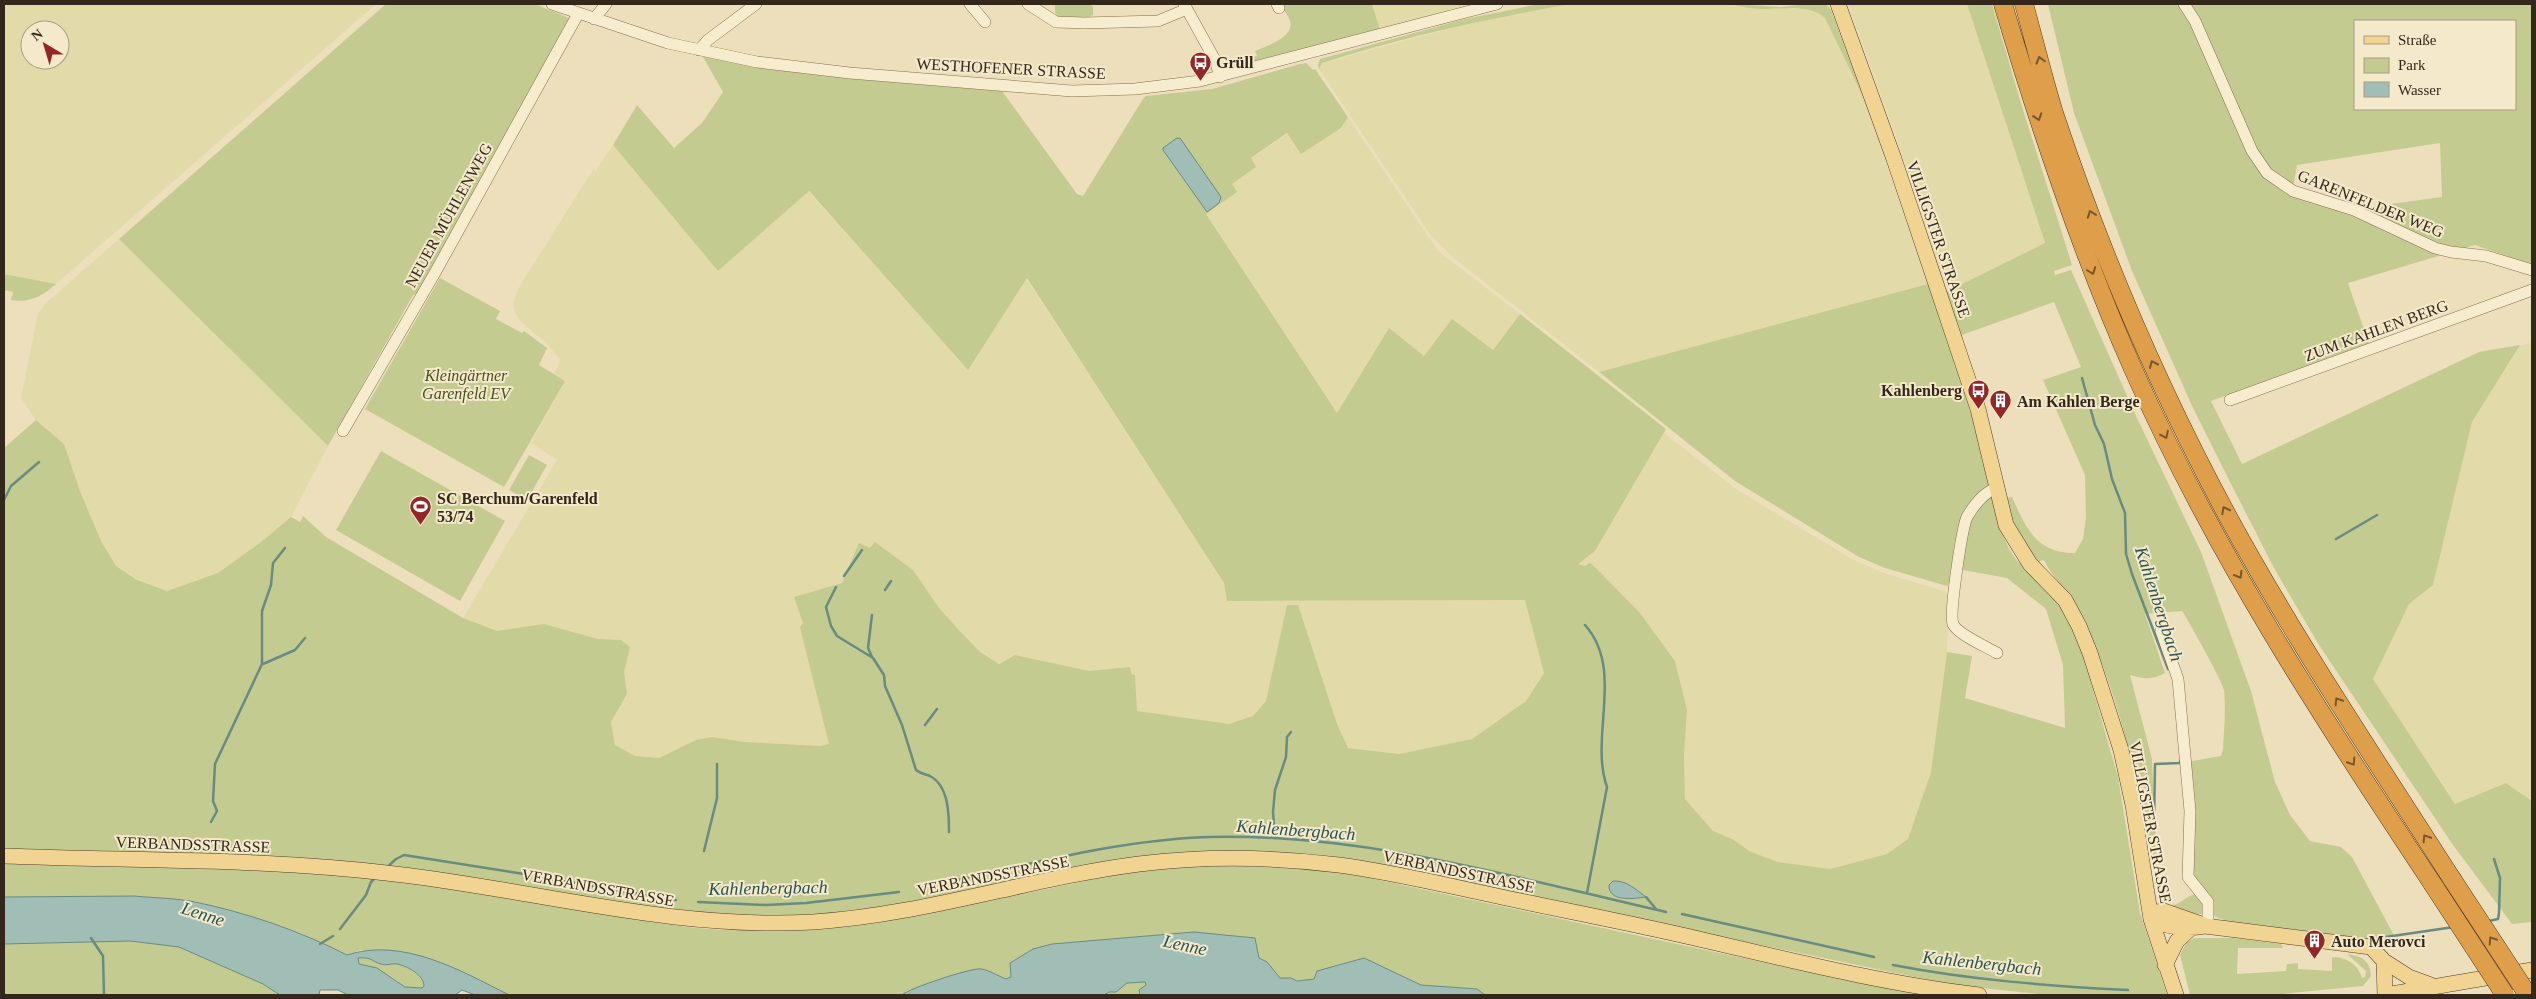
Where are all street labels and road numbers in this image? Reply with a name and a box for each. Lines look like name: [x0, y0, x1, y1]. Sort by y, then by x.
street label: WESTHOFENER STRASSE: [916, 55, 1106, 82]
street label: NEUER MÜHLENWEG: [402, 140, 495, 290]
street label: VILLIGSTER STRASSE: [1904, 158, 1973, 320]
street label: GARENFELDER WEG: [2295, 166, 2447, 241]
street label: ZUM KAHLEN BERG: [2302, 296, 2451, 364]
street label: VILLIGSTER STRASSE: [2126, 740, 2175, 905]
street label: VERBANDSSTRASSE: [115, 833, 271, 856]
street label: VERBANDSSTRASSE: [1381, 847, 1536, 896]
street label: VERBANDSSTRASSE: [916, 852, 1071, 899]
street label: VERBANDSSTRASSE: [520, 866, 676, 909]

